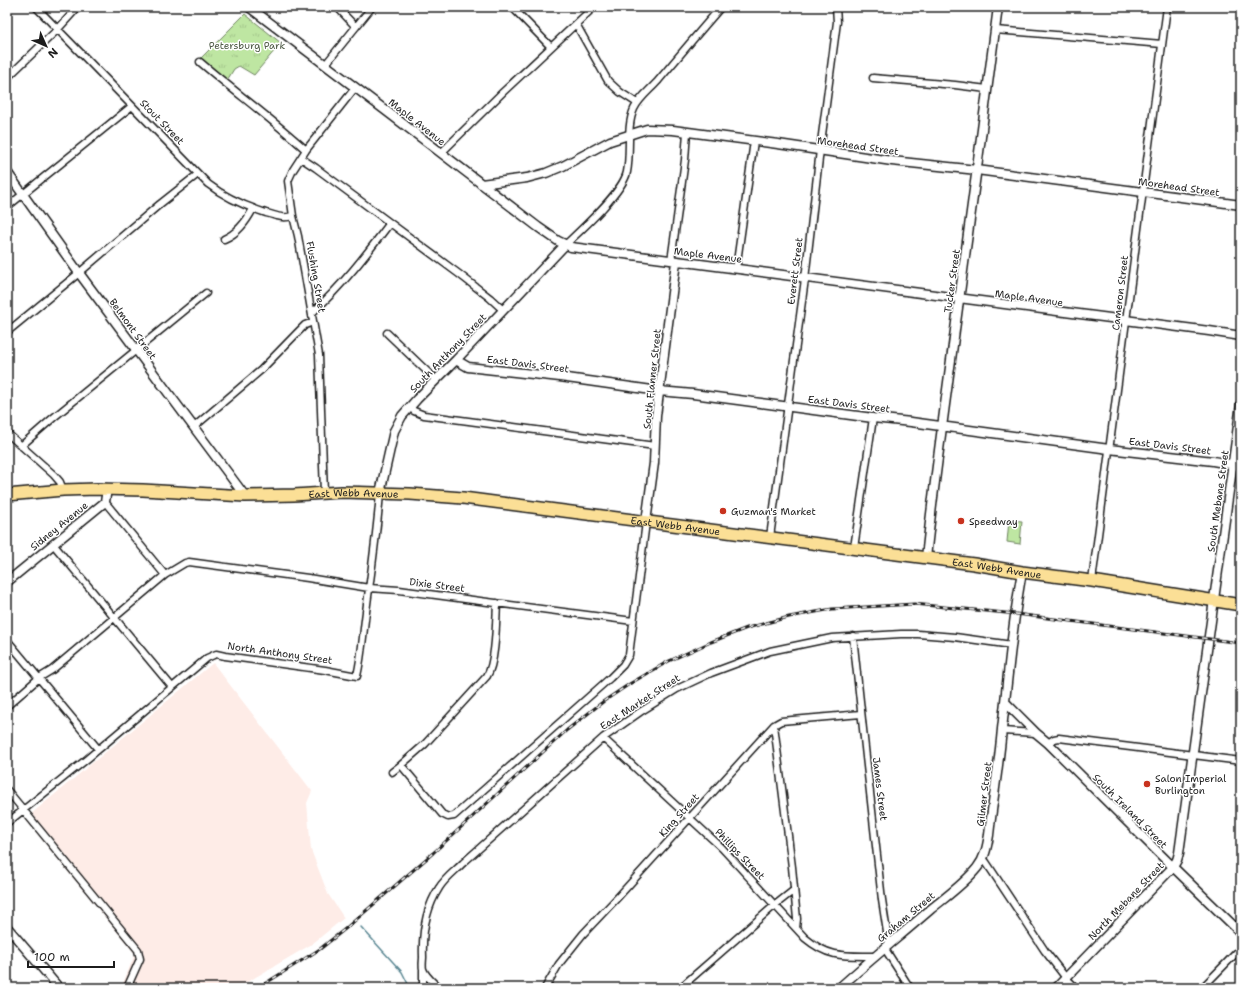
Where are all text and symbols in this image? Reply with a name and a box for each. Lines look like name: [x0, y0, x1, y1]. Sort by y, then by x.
north arrow: [26, 26, 66, 66]
park label: Petersburg Park: [209, 39, 285, 52]
text: N: [44, 44, 61, 61]
street label: Stout Street: [137, 96, 187, 148]
street label: Maple Avenue: [386, 96, 448, 148]
street label: Morehead Street: [816, 134, 900, 158]
street label: Morehead Street: [1137, 175, 1221, 199]
street label: Everett Street: [784, 237, 806, 305]
street label: Flushing Street: [303, 240, 329, 314]
street label: Maple Avenue: [673, 244, 743, 266]
street label: Tucker Street: [941, 248, 963, 314]
street label: Cameron Street: [1109, 255, 1131, 331]
street label: Maple Avenue: [994, 287, 1064, 309]
street label: Belmont Street: [107, 296, 159, 362]
street label: South Anthony Street: [407, 311, 489, 395]
street label: South Flanner Street: [640, 328, 664, 430]
street label: East Davis Street: [486, 353, 570, 375]
street label: East Davis Street: [807, 393, 891, 415]
street label: East Davis Street: [1128, 435, 1212, 457]
street label: South Mebane Street: [1204, 449, 1232, 553]
street label: East Webb Avenue: [308, 485, 399, 501]
street label: Sidney Avenue: [27, 499, 91, 553]
place label: Guzman's Market: [731, 505, 816, 518]
marker: Guzman's Market: [718, 506, 728, 516]
street label: East Webb Avenue: [630, 513, 721, 538]
place label: Speedway: [969, 515, 1018, 528]
marker: Speedway: [956, 516, 966, 526]
street label: East Webb Avenue: [951, 555, 1042, 581]
street label: Dixie Street: [409, 575, 465, 595]
street label: North Anthony Street: [227, 639, 333, 667]
street label: East Market Street: [597, 671, 683, 733]
street label: James Street: [870, 756, 890, 822]
street label: Gilmer Street: [974, 761, 994, 827]
street label: South Ireland Street: [1090, 771, 1170, 851]
place label: Salon Imperial Burlington: [1155, 772, 1226, 797]
marker: Salon Imperial Burlington: [1142, 779, 1152, 789]
street label: King Street: [656, 791, 702, 839]
street label: Phillips Street: [712, 826, 768, 882]
street label: North Mebane Street: [1085, 859, 1167, 943]
street label: Graham Street: [874, 889, 938, 945]
scale bar: [28, 943, 114, 969]
text: 100 m: [34, 949, 70, 965]

